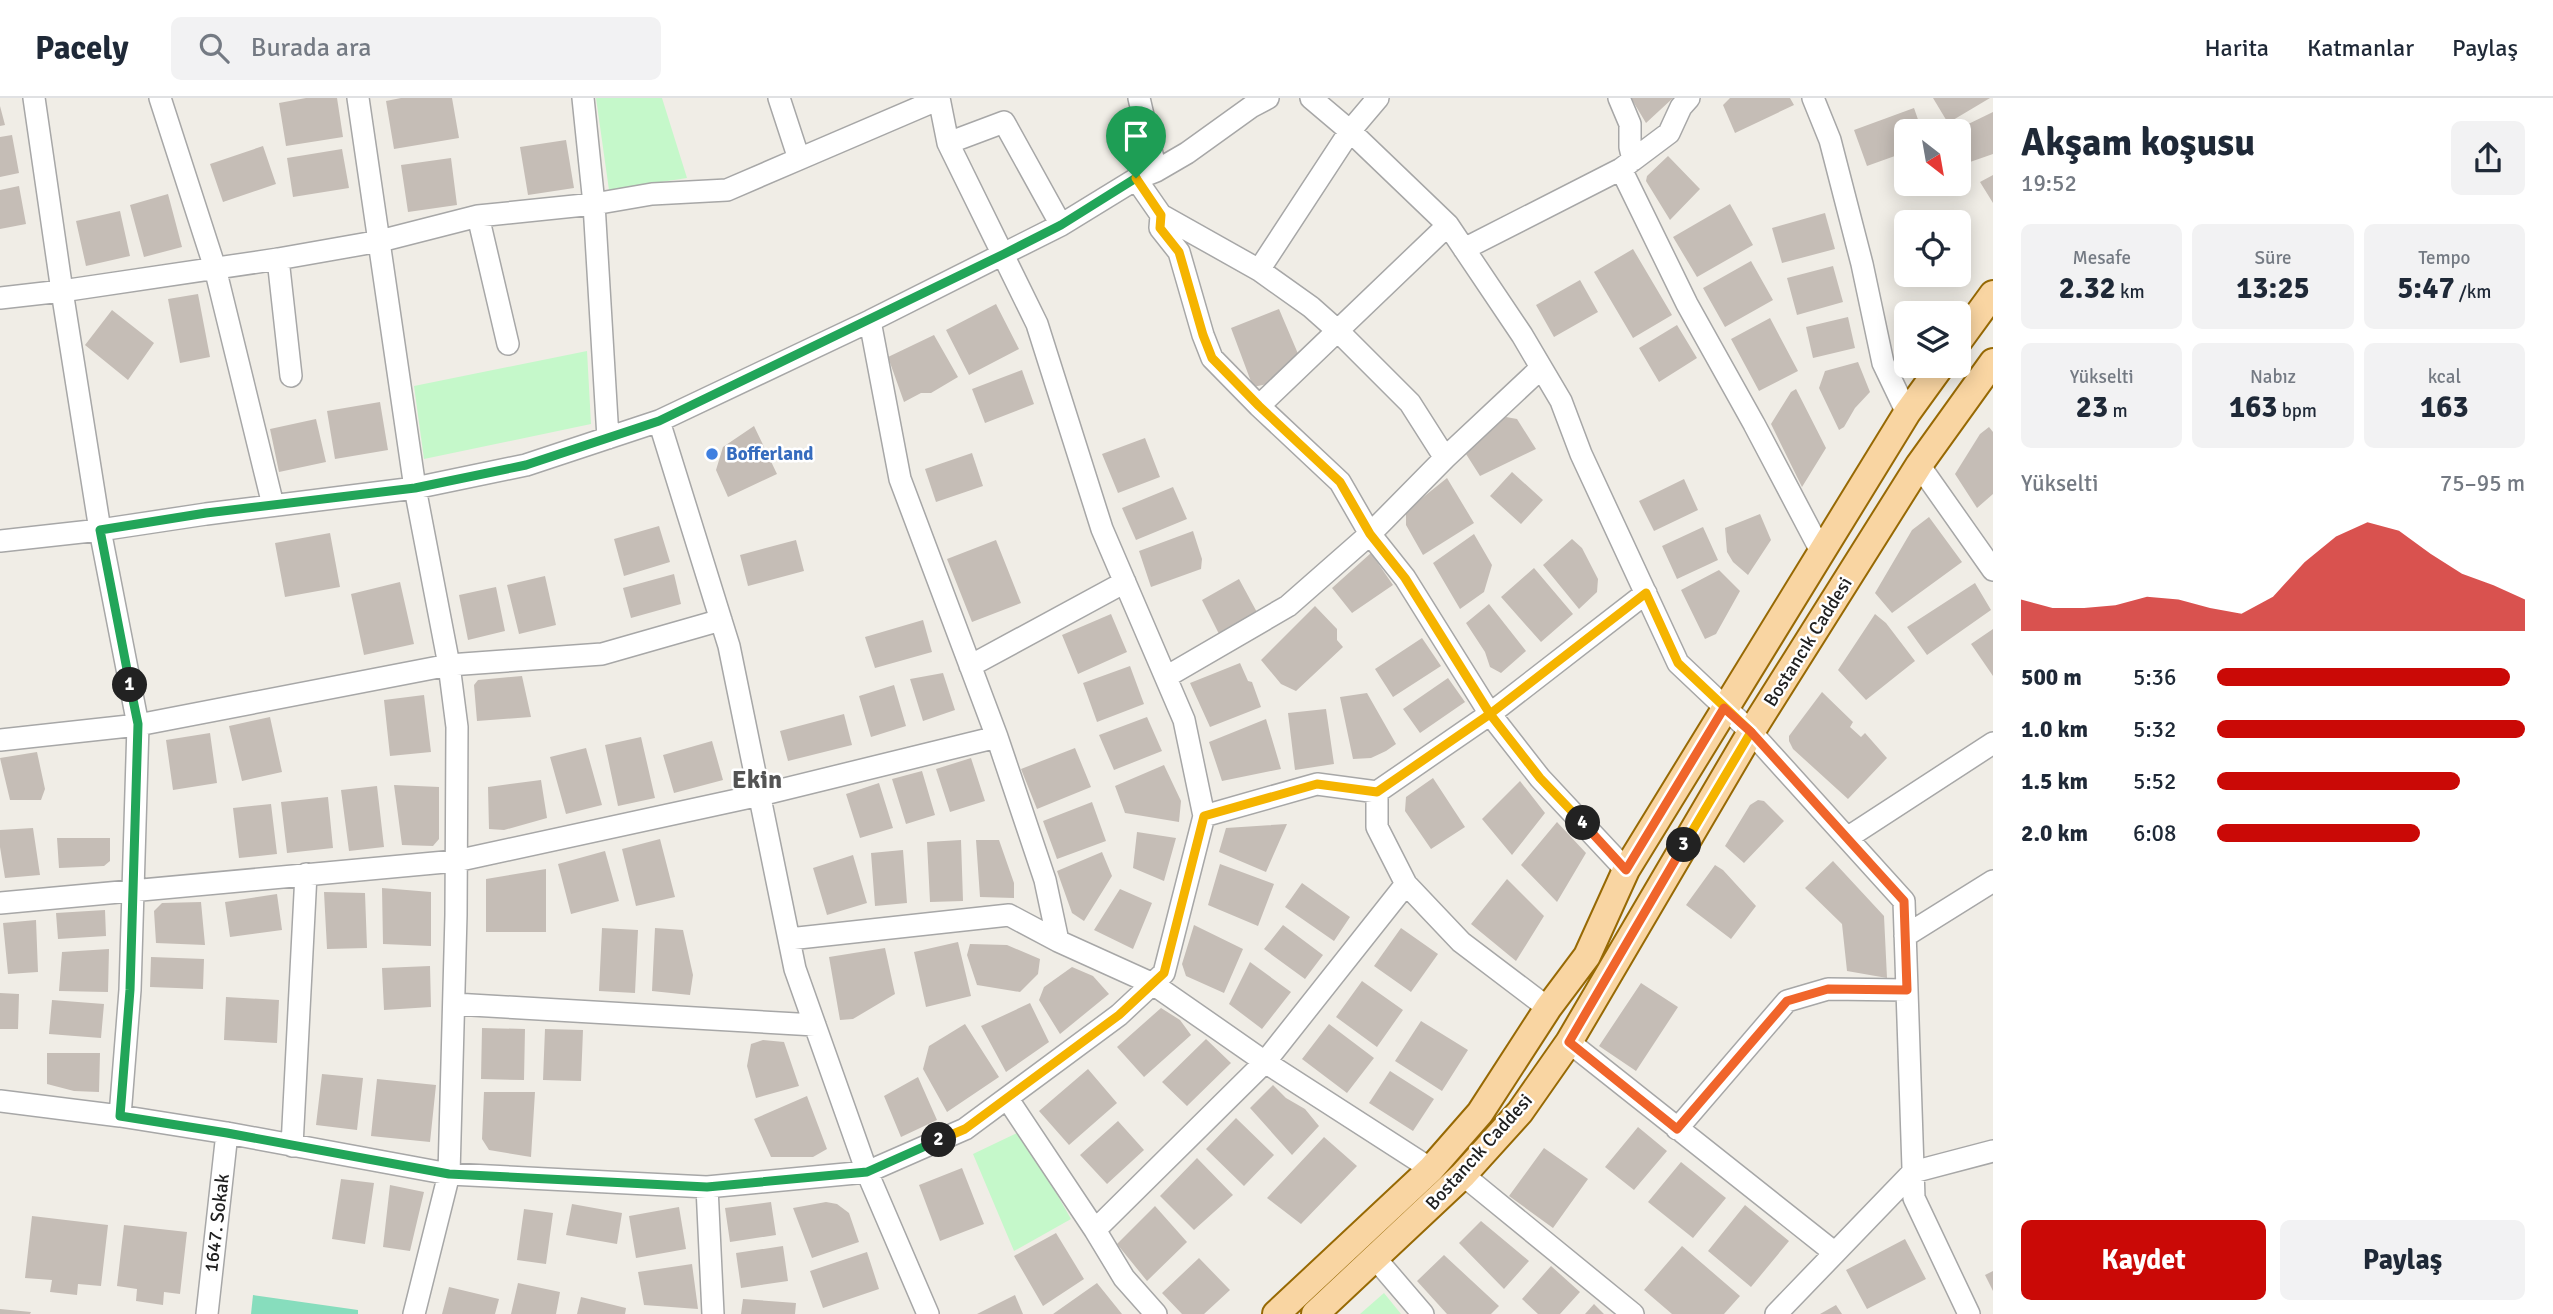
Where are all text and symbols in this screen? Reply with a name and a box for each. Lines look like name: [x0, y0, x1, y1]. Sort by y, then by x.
search box: [171, 17, 661, 80]
text: Pacely: [35, 28, 129, 69]
icon: search: [195, 29, 233, 67]
text: Burada ara: [251, 32, 372, 64]
text: Harita: [2204, 33, 2269, 63]
text: Katmanlar: [2307, 33, 2414, 63]
text: Paylaş: [2452, 33, 2518, 63]
pin: [1106, 106, 1166, 178]
icon: arrive: [1117, 117, 1155, 155]
north arrow: [1894, 119, 1970, 196]
map controls: [1894, 119, 1971, 378]
text: Akşam koşusu: [2021, 119, 2255, 166]
button: share: [2451, 121, 2525, 195]
text: 19:52: [2021, 169, 2077, 198]
button: locate: [1894, 210, 1971, 287]
text: Mesafe: [2072, 246, 2131, 270]
text: Süre: [2254, 246, 2292, 270]
text: Tempo: [2418, 246, 2471, 270]
text: 2.32: [2059, 270, 2116, 307]
text: 13:25: [2236, 270, 2310, 307]
text: 5:47: [2397, 270, 2455, 307]
text: km: [2116, 280, 2145, 304]
text: /km: [2455, 280, 2491, 304]
button: layers: [1894, 301, 1971, 378]
text: Yükselti: [2070, 365, 2134, 389]
text: Nabız: [2250, 365, 2296, 389]
text: kcal: [2428, 365, 2461, 389]
text: 23: [2076, 389, 2108, 426]
text: 163: [2229, 389, 2278, 426]
text: 163: [2420, 389, 2469, 426]
text: m: [2108, 399, 2128, 423]
text: bpm: [2278, 399, 2317, 423]
place label: Bofferland: [726, 442, 814, 466]
marker: Bofferland: [704, 446, 720, 462]
text: Yükselti: [2021, 469, 2098, 498]
text: 75–95 m: [2440, 469, 2525, 498]
street label: Bostancık Caddesi: [1759, 573, 1857, 711]
text: 500 m: [2021, 663, 2082, 692]
text: 5:36: [2133, 663, 2176, 692]
pin: 1: [113, 668, 148, 702]
text: 1: [124, 672, 135, 696]
text: 1.0 km: [2021, 715, 2088, 744]
text: 5:32: [2133, 715, 2176, 744]
district label: Ekin: [732, 764, 782, 796]
text: 1.5 km: [2021, 767, 2088, 796]
text: 5:52: [2133, 767, 2176, 796]
pin: 4: [1566, 806, 1600, 840]
text: 4: [1577, 810, 1588, 834]
text: 2.0 km: [2021, 819, 2088, 848]
text: 6:08: [2133, 819, 2176, 848]
pin: 3: [1666, 828, 1702, 862]
text: 3: [1678, 832, 1689, 856]
street label: Bostancık Caddesi: [1420, 1089, 1538, 1215]
pin: 2: [922, 1122, 956, 1158]
text: 2: [933, 1127, 944, 1151]
street label: 1647. Sokak: [199, 1172, 235, 1274]
button: Kaydet: [2021, 1220, 2266, 1300]
button: Paylaş: [2280, 1220, 2525, 1300]

